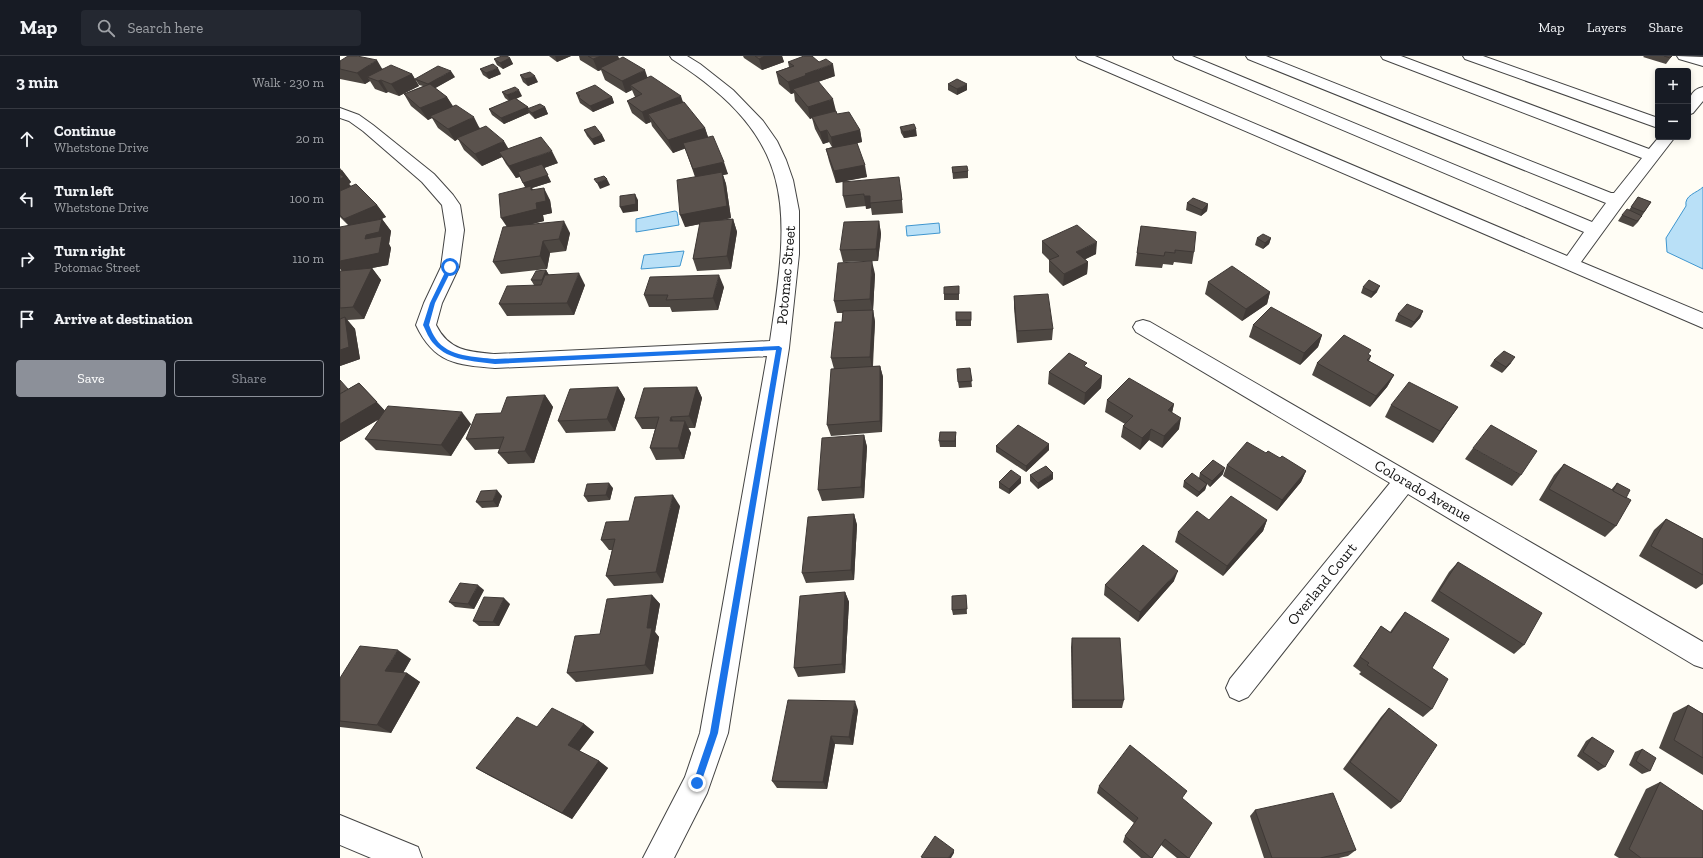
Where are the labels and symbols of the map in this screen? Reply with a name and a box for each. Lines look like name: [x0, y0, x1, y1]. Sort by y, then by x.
street label: Potomac Street: [773, 224, 799, 325]
route start: [441, 258, 459, 276]
street label: Colorado Avenue: [1371, 456, 1475, 526]
street label: Overland Court: [1283, 539, 1361, 629]
route end: [688, 774, 706, 792]

